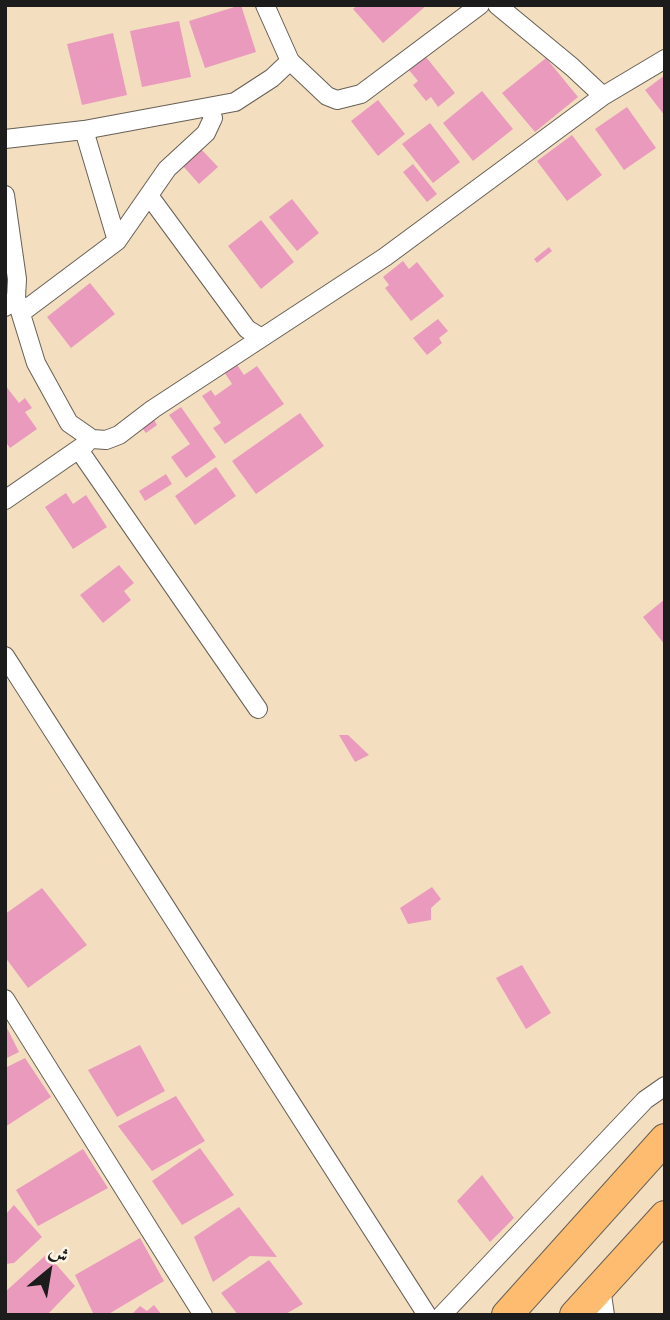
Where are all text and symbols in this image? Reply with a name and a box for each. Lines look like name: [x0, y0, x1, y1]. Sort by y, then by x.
north arrow: [14, 1236, 84, 1306]
text: ش: [44, 1236, 75, 1270]

